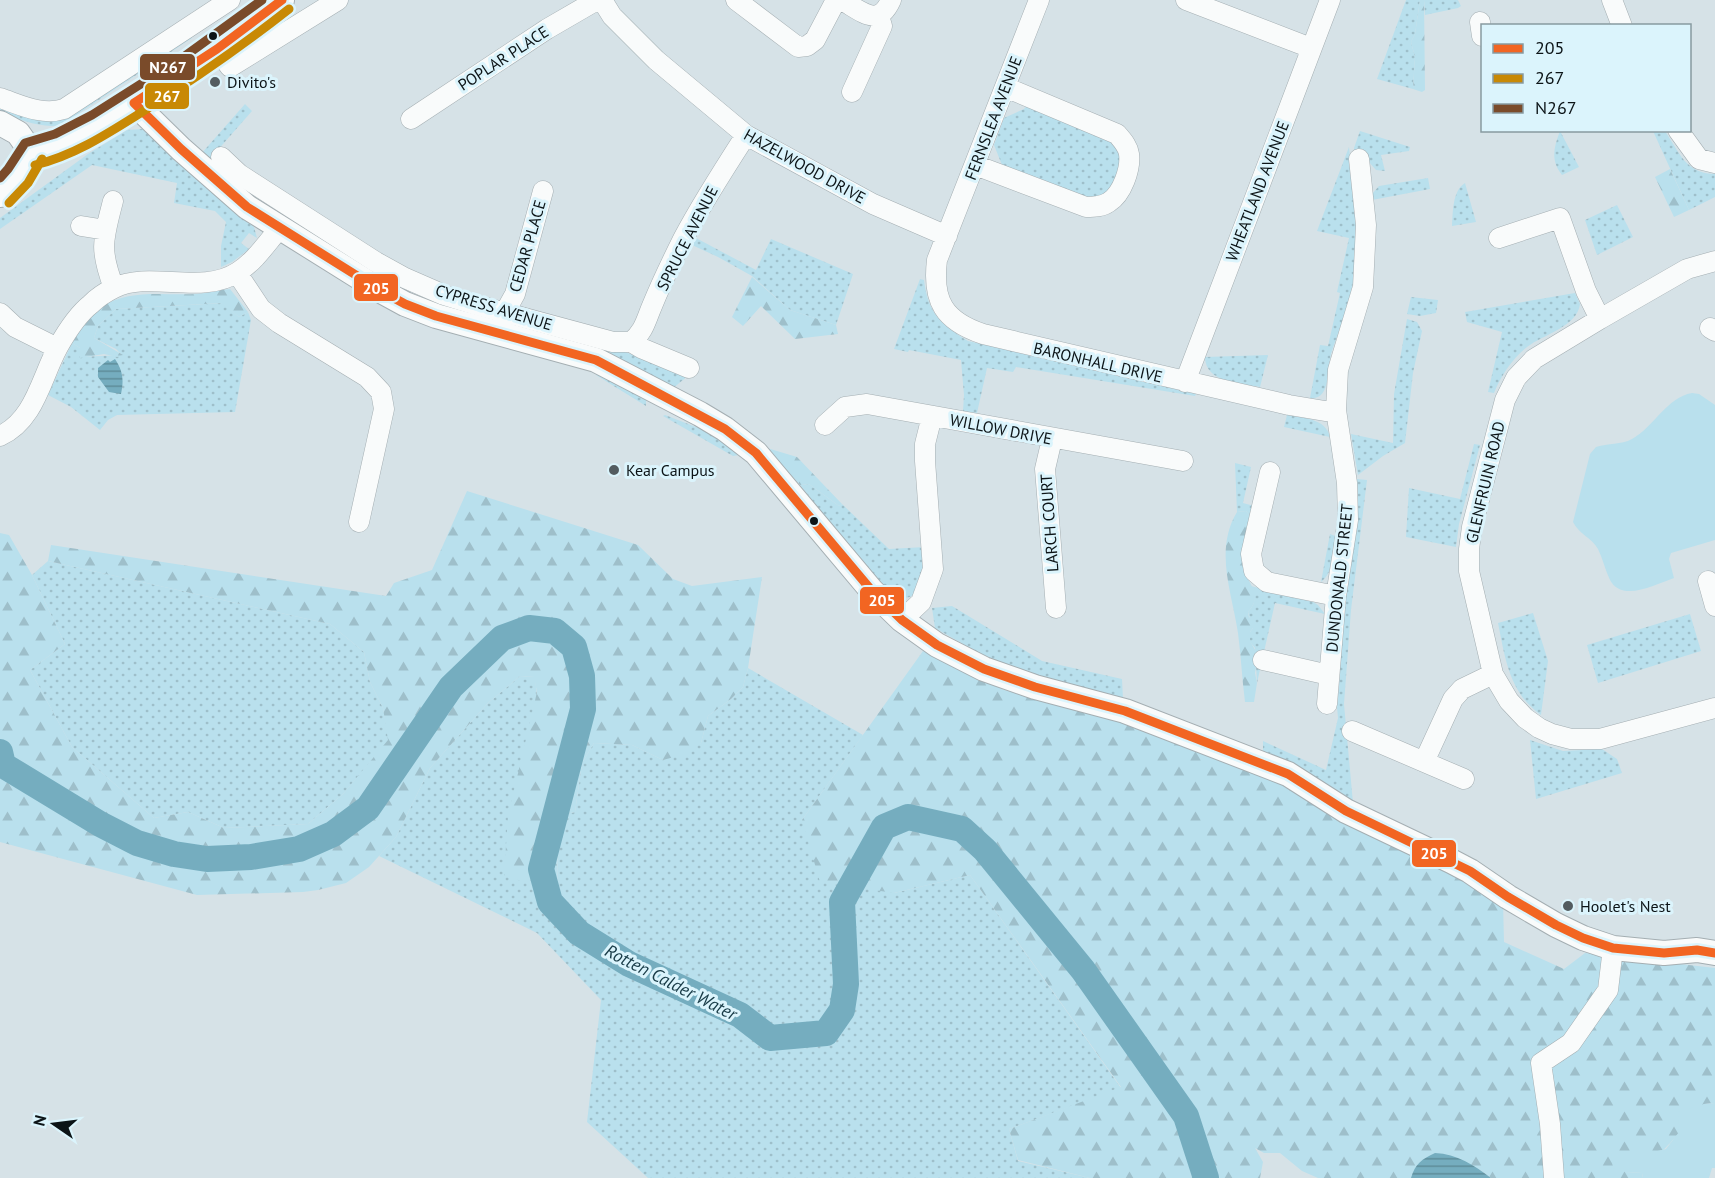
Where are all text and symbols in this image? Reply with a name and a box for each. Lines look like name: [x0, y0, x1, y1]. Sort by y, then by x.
street label: POPLAR PLACE: [454, 21, 552, 95]
legend: [1481, 24, 1691, 132]
unlabelled marker: [207, 30, 219, 42]
text: 205: [1535, 36, 1564, 59]
line badge: N267: [139, 53, 196, 81]
street label: FERNSLEA AVENUE: [960, 53, 1026, 183]
text: N267: [149, 57, 187, 77]
text: 267: [1535, 66, 1564, 89]
place label: Divito's: [227, 72, 276, 92]
marker: Divito's: [208, 75, 222, 89]
line badge: 267: [144, 82, 190, 110]
text: 267: [153, 86, 181, 106]
text: N267: [1535, 96, 1577, 119]
street label: WHEATLAND AVENUE: [1221, 118, 1293, 264]
street label: HAZELWOOD DRIVE: [741, 124, 869, 208]
street label: SPRUCE AVENUE: [652, 182, 722, 294]
street label: CEDAR PLACE: [504, 198, 550, 294]
line badge: 205: [353, 273, 399, 302]
text: 205: [362, 278, 390, 298]
street label: CYPRESS AVENUE: [433, 280, 555, 334]
street label: BARONHALL DRIVE: [1032, 337, 1164, 387]
street label: WILLOW DRIVE: [948, 409, 1054, 449]
street label: GLENFRUIN ROAD: [1461, 419, 1509, 545]
place label: Kear Campus: [626, 460, 715, 480]
marker: Kear Campus: [607, 463, 621, 477]
street label: LARCH COURT: [1036, 473, 1062, 573]
street label: DUNDONALD STREET: [1321, 503, 1357, 653]
unlabelled marker: [808, 515, 820, 527]
line badge: 205: [859, 586, 905, 615]
text: 205: [868, 590, 896, 610]
line badge: 205: [1411, 839, 1457, 868]
text: 205: [1420, 843, 1448, 863]
place label: Hoolet's Nest: [1580, 896, 1671, 916]
marker: Hoolet's Nest: [1561, 899, 1575, 913]
water label: Rotten Calder Water: [601, 939, 742, 1026]
north arrow: [24, 1094, 84, 1154]
text: N: [28, 1113, 50, 1128]

